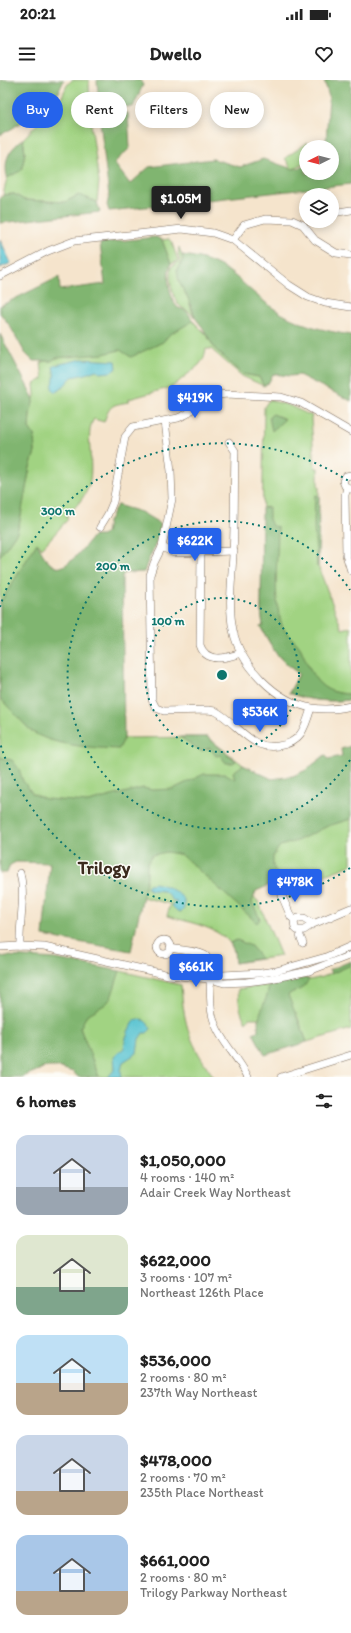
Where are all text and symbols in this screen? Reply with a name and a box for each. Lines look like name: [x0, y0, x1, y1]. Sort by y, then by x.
text: 20:21: [20, 5, 56, 23]
icon: menu: [16, 43, 38, 65]
text: Dwello: [149, 43, 202, 65]
icon: heart: [313, 43, 335, 65]
chip: Buy: [12, 92, 63, 128]
chip: Rent: [71, 92, 127, 128]
chip: Filters: [135, 92, 202, 128]
chip: New: [210, 92, 264, 128]
north arrow: [299, 140, 339, 180]
map controls: [299, 140, 339, 228]
pin: $1.05M: [148, 186, 214, 220]
button: layers: [299, 188, 339, 228]
text: $1.05M: [161, 191, 201, 206]
pin: $419K: [167, 385, 223, 419]
text: $419K: [177, 390, 213, 405]
text: 300 m: [41, 504, 76, 518]
pin: $622K: [167, 528, 223, 562]
text: $622K: [177, 533, 213, 548]
text: 200 m: [96, 559, 131, 573]
text: 100 m: [151, 614, 185, 628]
centre of rings: [215, 668, 229, 682]
pin: $536K: [232, 699, 288, 733]
text: $536K: [242, 704, 278, 719]
district label: Trilogy: [77, 857, 131, 879]
pin: $478K: [267, 869, 323, 903]
text: $478K: [277, 874, 313, 889]
pin: $661K: [168, 954, 224, 988]
text: $661K: [179, 959, 213, 974]
icon: filters: [313, 1090, 335, 1112]
text: 6 homes: [16, 1091, 76, 1111]
text: $1,050,000: [140, 1150, 226, 1170]
icon: home: [48, 1151, 96, 1199]
text: 4 rooms · 140 m²: [140, 1170, 234, 1185]
text: Adair Creek Way Northeast: [140, 1185, 291, 1200]
text: $622,000: [140, 1250, 211, 1270]
icon: home: [48, 1251, 96, 1299]
text: 3 rooms · 107 m²: [140, 1270, 232, 1285]
text: Northeast 126th Place: [140, 1285, 264, 1300]
text: $536,000: [140, 1350, 211, 1370]
icon: home: [48, 1351, 96, 1399]
text: 2 rooms · 80 m²: [140, 1370, 227, 1385]
text: 237th Way Northeast: [140, 1385, 257, 1400]
text: $478,000: [140, 1450, 212, 1470]
icon: home: [48, 1451, 96, 1499]
text: 2 rooms · 70 m²: [140, 1470, 226, 1485]
text: 235th Place Northeast: [140, 1485, 264, 1500]
text: $661,000: [140, 1550, 210, 1570]
icon: home: [48, 1551, 96, 1599]
text: 2 rooms · 80 m²: [140, 1570, 227, 1585]
text: Trilogy Parkway Northeast: [140, 1585, 287, 1600]

